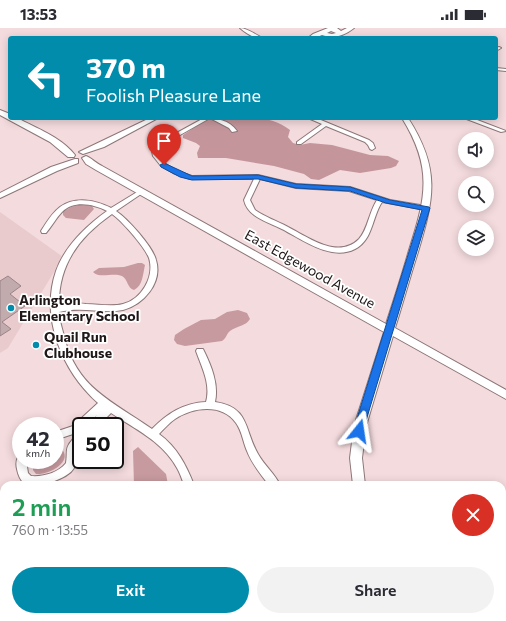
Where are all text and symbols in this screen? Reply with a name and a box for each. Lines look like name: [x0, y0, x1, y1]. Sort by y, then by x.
text: 13:53: [20, 5, 57, 23]
text: 370 m: [86, 50, 166, 84]
icon: left: [20, 52, 72, 104]
text: Foolish Pleasure Lane: [86, 84, 261, 106]
pin: [147, 124, 181, 165]
icon: arrive: [153, 130, 175, 152]
map controls: [458, 132, 494, 256]
button: sound: [458, 132, 494, 168]
button: search: [458, 176, 494, 212]
button: layers: [458, 220, 494, 256]
street label: East Edgewood Avenue: [242, 226, 378, 312]
place label: Arlington Elementary School: [19, 291, 139, 324]
marker: Arlington Elementary School: [6, 303, 16, 313]
place label: Quail Run Clubhouse: [44, 328, 112, 361]
marker: Quail Run Clubhouse: [31, 340, 41, 350]
position arrow: [338, 410, 380, 452]
speed limit sign: 50: [72, 417, 124, 469]
text: 42: [26, 426, 50, 450]
text: km/h: [26, 447, 50, 459]
text: 2 min: [12, 492, 71, 521]
button: close: [452, 494, 494, 536]
text: 760 m · 13:55: [12, 522, 88, 538]
button: Exit: [12, 567, 249, 613]
button: Share: [257, 567, 494, 613]

